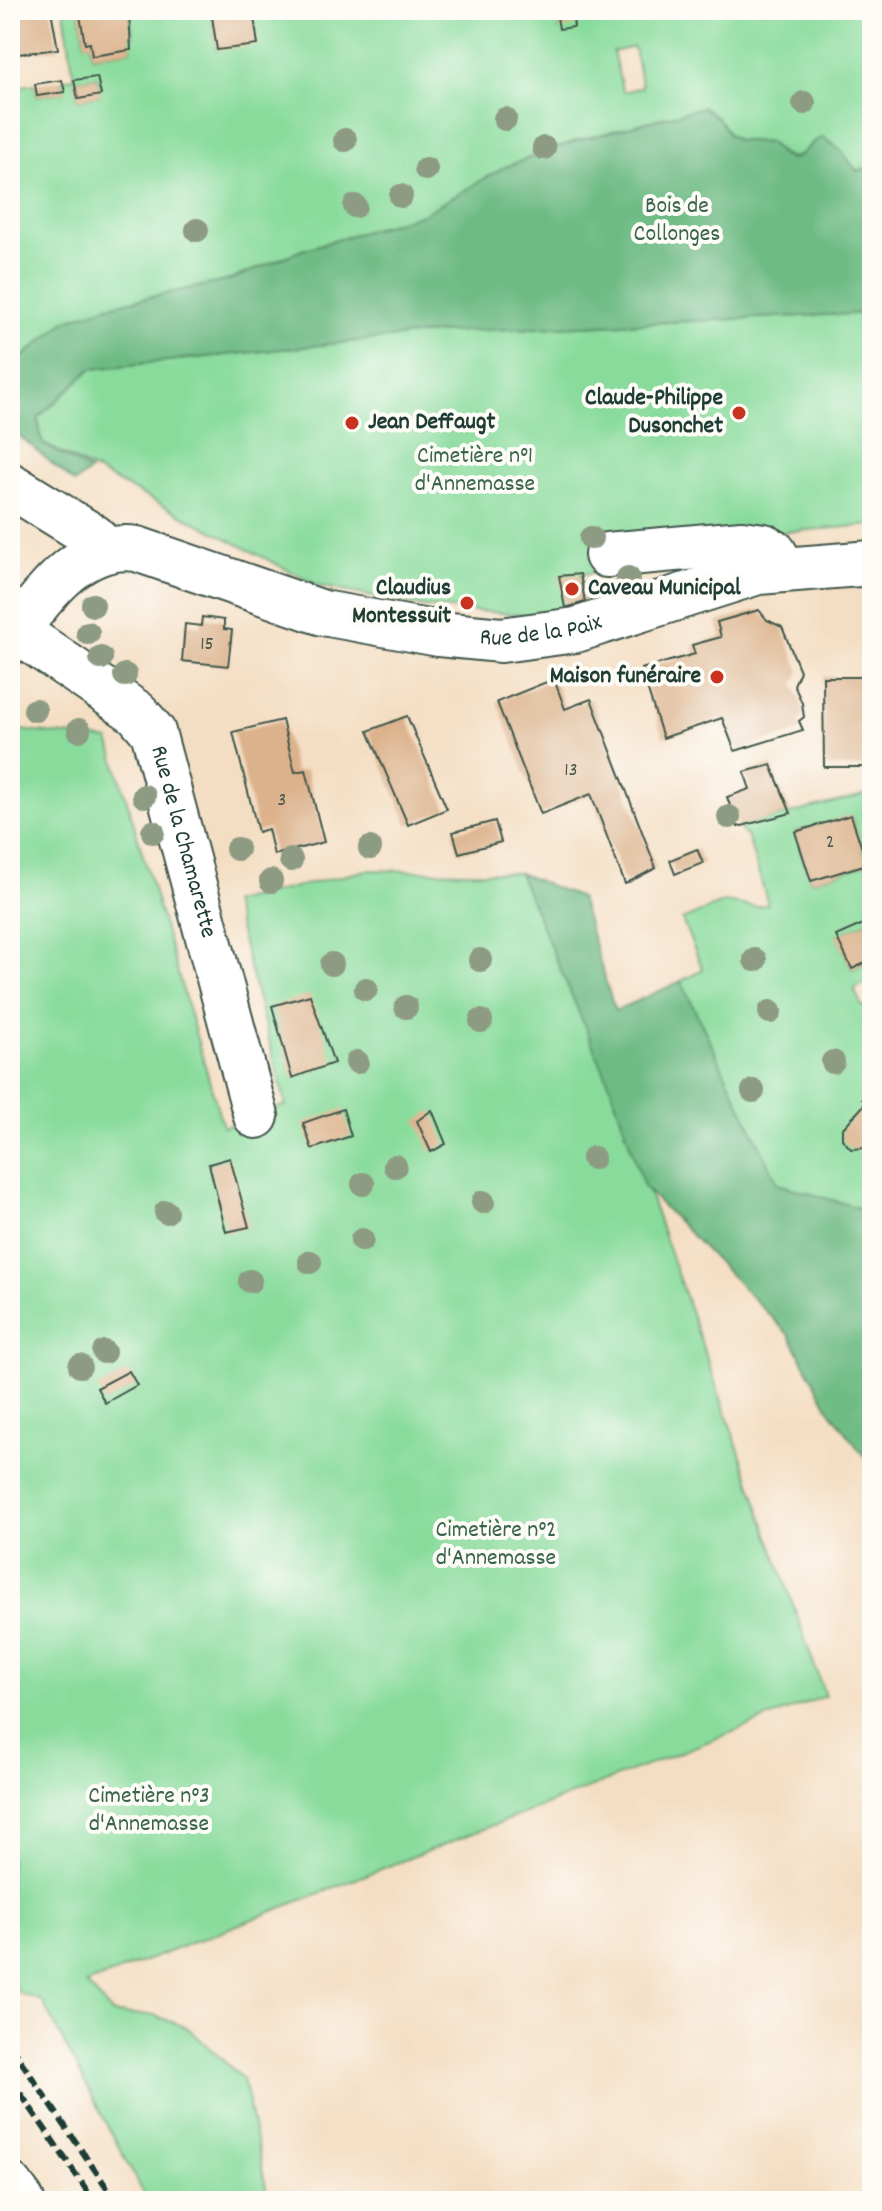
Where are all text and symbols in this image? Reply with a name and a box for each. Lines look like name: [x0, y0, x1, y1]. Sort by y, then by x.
park label: Bois de Collonges: [634, 190, 720, 252]
place label: Claude-Philippe Dusonchet: [585, 382, 723, 444]
marker: Claude-Philippe Dusonchet: [730, 404, 748, 422]
place label: Jean Deffaugt: [368, 406, 495, 440]
marker: Jean Deffaugt: [343, 414, 361, 432]
park label: Cimetière n°1 d'Annemasse: [415, 440, 535, 502]
place label: Claudius Montessuit: [352, 572, 451, 634]
place label: Caveau Municipal: [588, 572, 741, 606]
marker: Caveau Municipal: [563, 580, 581, 598]
marker: Claudius Montessuit: [458, 594, 476, 612]
street label: Rue de la Paix: [478, 606, 606, 657]
house number: 15: [200, 631, 214, 659]
place label: Maison funéraire: [550, 660, 701, 694]
marker: Maison funéraire: [708, 668, 726, 686]
street label: Rue de la Chamarette: [140, 742, 225, 942]
house number: 13: [564, 757, 578, 785]
house number: 3: [278, 787, 286, 815]
house number: 2: [826, 829, 834, 857]
park label: Cimetière n°2 d'Annemasse: [435, 1514, 557, 1576]
park label: Cimetière n°3 d'Annemasse: [88, 1780, 210, 1842]

